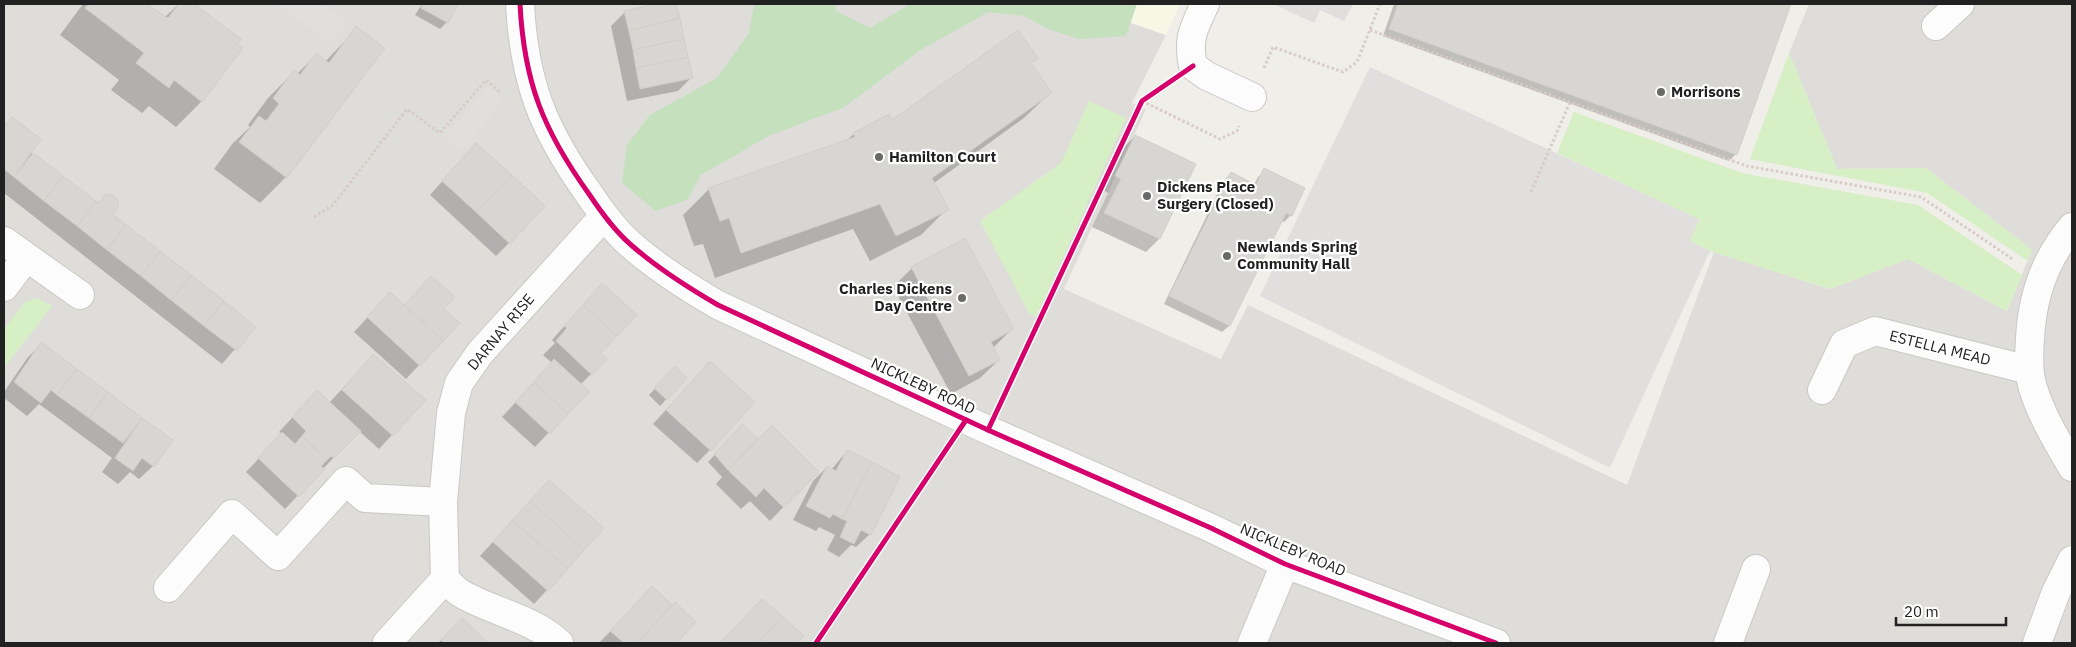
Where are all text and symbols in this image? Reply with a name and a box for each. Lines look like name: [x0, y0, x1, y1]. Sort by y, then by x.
place label: Morrisons: [1671, 82, 1741, 101]
marker: Morrisons: [1655, 86, 1667, 98]
place label: Hamilton Court: [889, 147, 996, 166]
marker: Hamilton Court: [873, 151, 885, 163]
place label: Dickens Place Surgery (Closed): [1157, 177, 1274, 213]
marker: Dickens Place Surgery (Closed): [1141, 190, 1153, 202]
place label: Newlands Spring Community Hall: [1237, 237, 1358, 273]
marker: Newlands Spring Community Hall: [1221, 250, 1233, 262]
place label: Charles Dickens Day Centre: [839, 279, 952, 315]
street label: DARNAY RISE: [463, 290, 538, 374]
marker: Charles Dickens Day Centre: [956, 292, 968, 304]
street label: ESTELLA MEAD: [1888, 326, 1993, 369]
street label: NICKLEBY ROAD: [868, 353, 978, 418]
street label: NICKLEBY ROAD: [1237, 519, 1349, 580]
scale bar: [1896, 594, 2006, 626]
text: 20 m: [1904, 602, 1939, 621]

